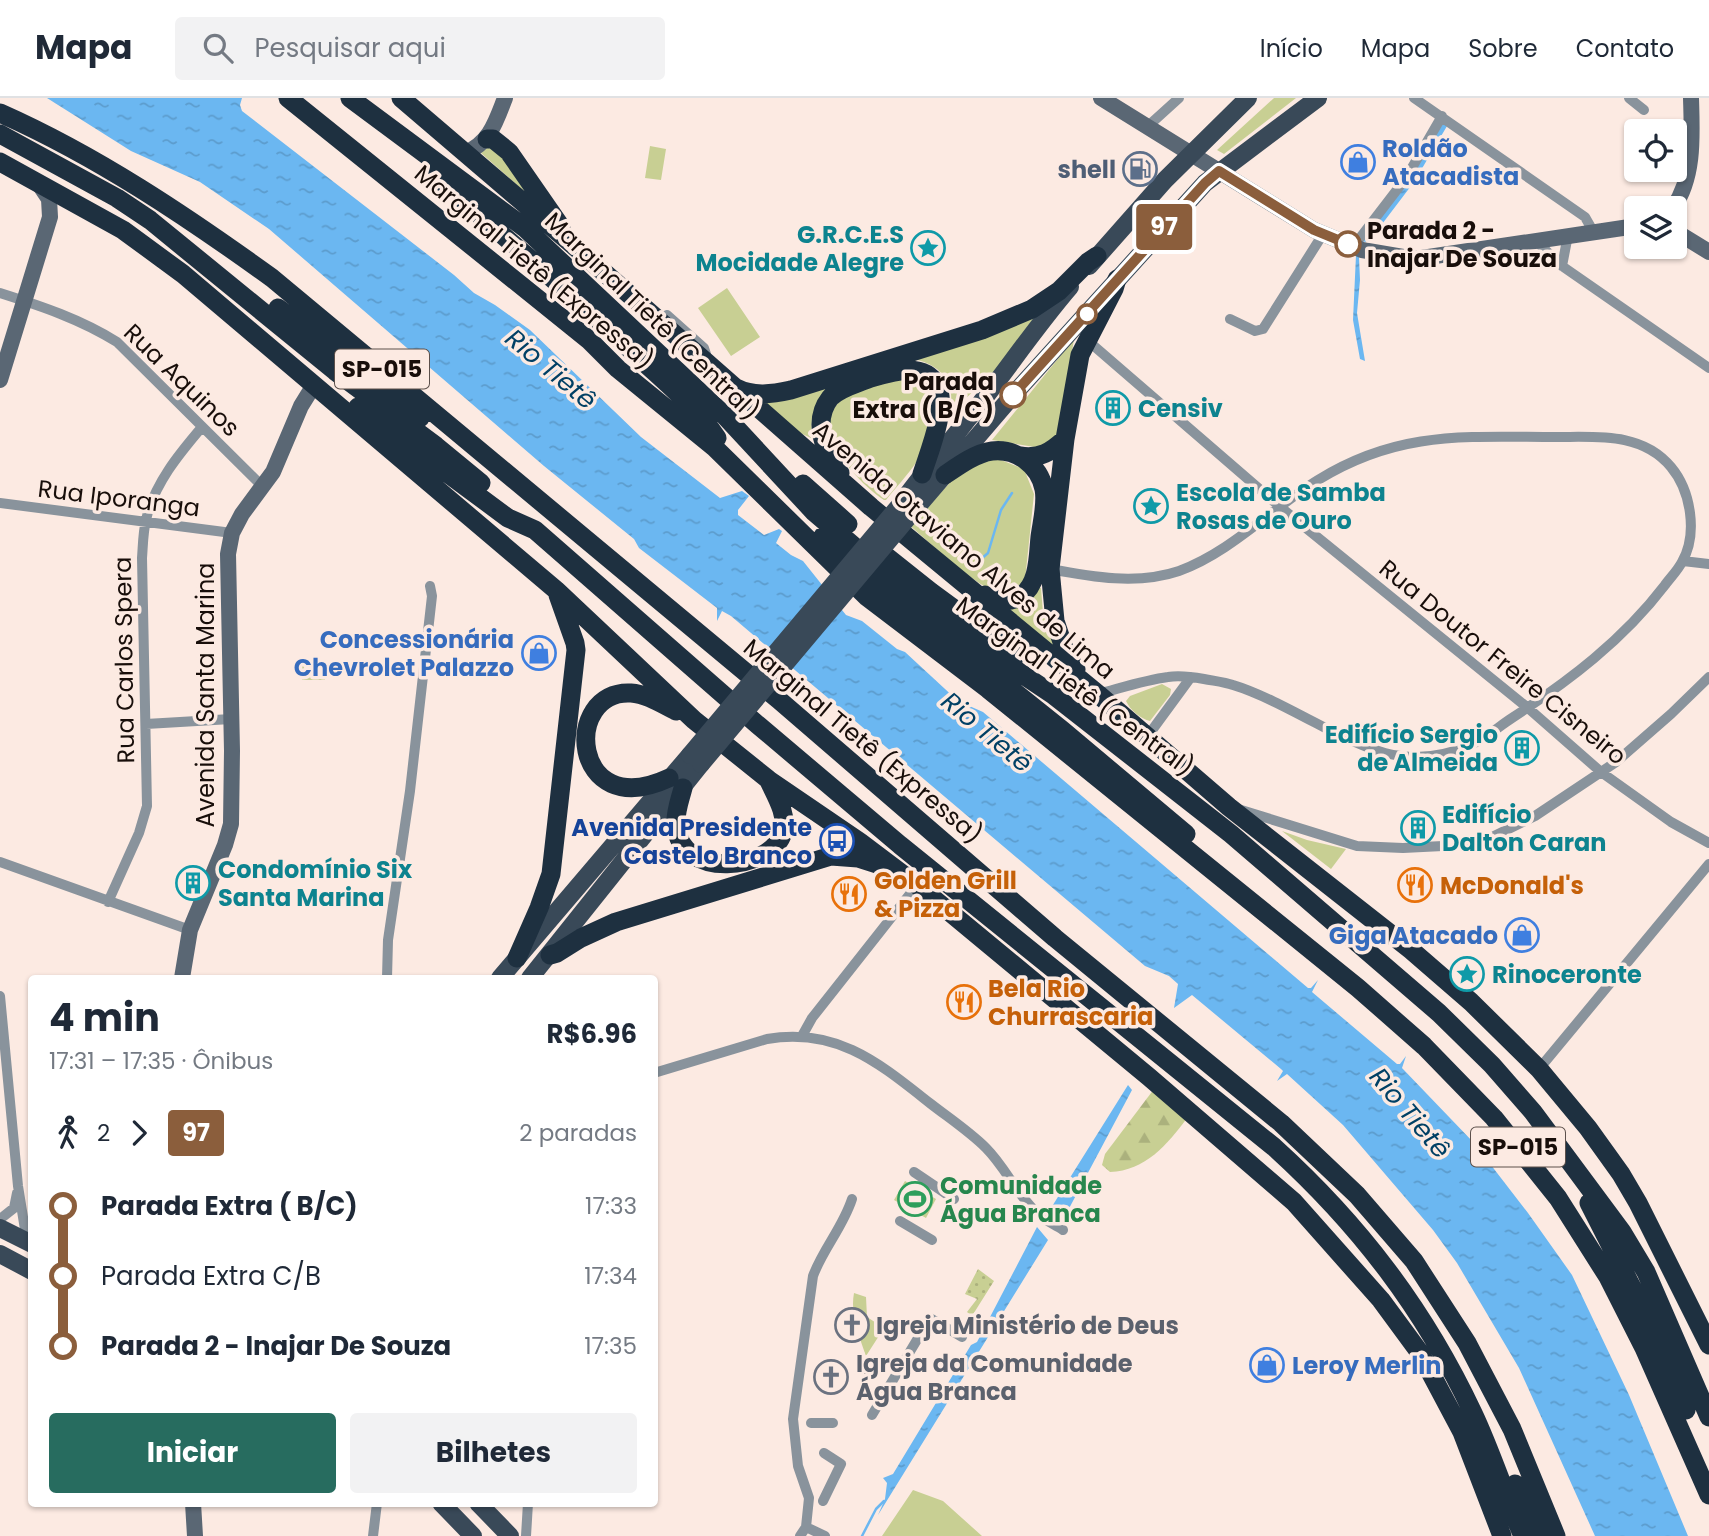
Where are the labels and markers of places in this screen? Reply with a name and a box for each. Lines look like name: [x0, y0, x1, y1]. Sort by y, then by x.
place label: Roldão Atacadista: [1382, 132, 1519, 193]
shop icon: Roldão Atacadista: [1339, 143, 1377, 181]
fuel station icon: shell: [1121, 150, 1159, 188]
place label: shell: [1057, 153, 1116, 186]
place label: Parada 2 - Inajar De Souza: [1367, 214, 1557, 275]
place label: G.R.C.E.S Mocidade Alegre: [695, 218, 904, 279]
place icon: G.R.C.E.S Mocidade Alegre: [909, 229, 947, 267]
marker: Parada 2 - Inajar De Souza: [1335, 231, 1361, 257]
unlabelled marker: [1077, 304, 1097, 324]
place label: Parada Extra ( B/C): [853, 365, 994, 426]
marker: Parada Extra ( B/C): [1000, 382, 1026, 408]
building icon: Censiv: [1094, 389, 1132, 427]
place label: Censiv: [1138, 392, 1223, 425]
place label: Escola de Samba Rosas de Ouro: [1176, 476, 1386, 537]
place icon: Escola de Samba Rosas de Ouro: [1132, 487, 1170, 525]
place label: Concessionária Chevrolet Palazzo: [294, 623, 514, 684]
shop icon: Concessionária Chevrolet Palazzo: [520, 634, 558, 672]
place label: Edifício Sergio de Almeida: [1325, 718, 1498, 779]
building icon: Edifício Sergio de Almeida: [1503, 729, 1541, 767]
place label: Edifício Dalton Caran: [1442, 798, 1606, 859]
building icon: Edifício Dalton Caran: [1399, 809, 1437, 847]
place label: Avenida Presidente Castelo Branco: [571, 811, 812, 872]
bus stop icon: Avenida Presidente Castelo Branco: [818, 822, 856, 860]
place label: Condomínio Six Santa Marina: [218, 853, 413, 914]
building icon: Condomínio Six Santa Marina: [174, 864, 212, 902]
place label: Golden Grill & Pizza: [874, 864, 1017, 925]
restaurant icon: McDonald's: [1396, 866, 1434, 904]
place label: McDonald's: [1440, 869, 1584, 902]
restaurant icon: Golden Grill & Pizza: [830, 875, 868, 913]
shop icon: Giga Atacado: [1503, 916, 1541, 954]
place label: Giga Atacado: [1329, 919, 1498, 952]
place icon: Rinoceronte: [1448, 955, 1486, 993]
place label: Rinoceronte: [1492, 958, 1642, 991]
place label: Bela Rio Churrascaria: [988, 972, 1153, 1033]
restaurant icon: Bela Rio Churrascaria: [945, 983, 983, 1021]
place label: Comunidade Água Branca: [940, 1169, 1102, 1230]
sports icon: Comunidade Água Branca: [896, 1180, 934, 1218]
church icon: Igreja Ministério de Deus: [833, 1306, 871, 1344]
place label: Igreja Ministério de Deus: [876, 1309, 1179, 1342]
shop icon: Leroy Merlin: [1248, 1346, 1286, 1384]
place label: Igreja da Comunidade Água Branca: [856, 1347, 1133, 1408]
place label: Leroy Merlin: [1292, 1349, 1441, 1382]
church icon: Igreja da Comunidade Água Branca: [812, 1358, 850, 1396]

